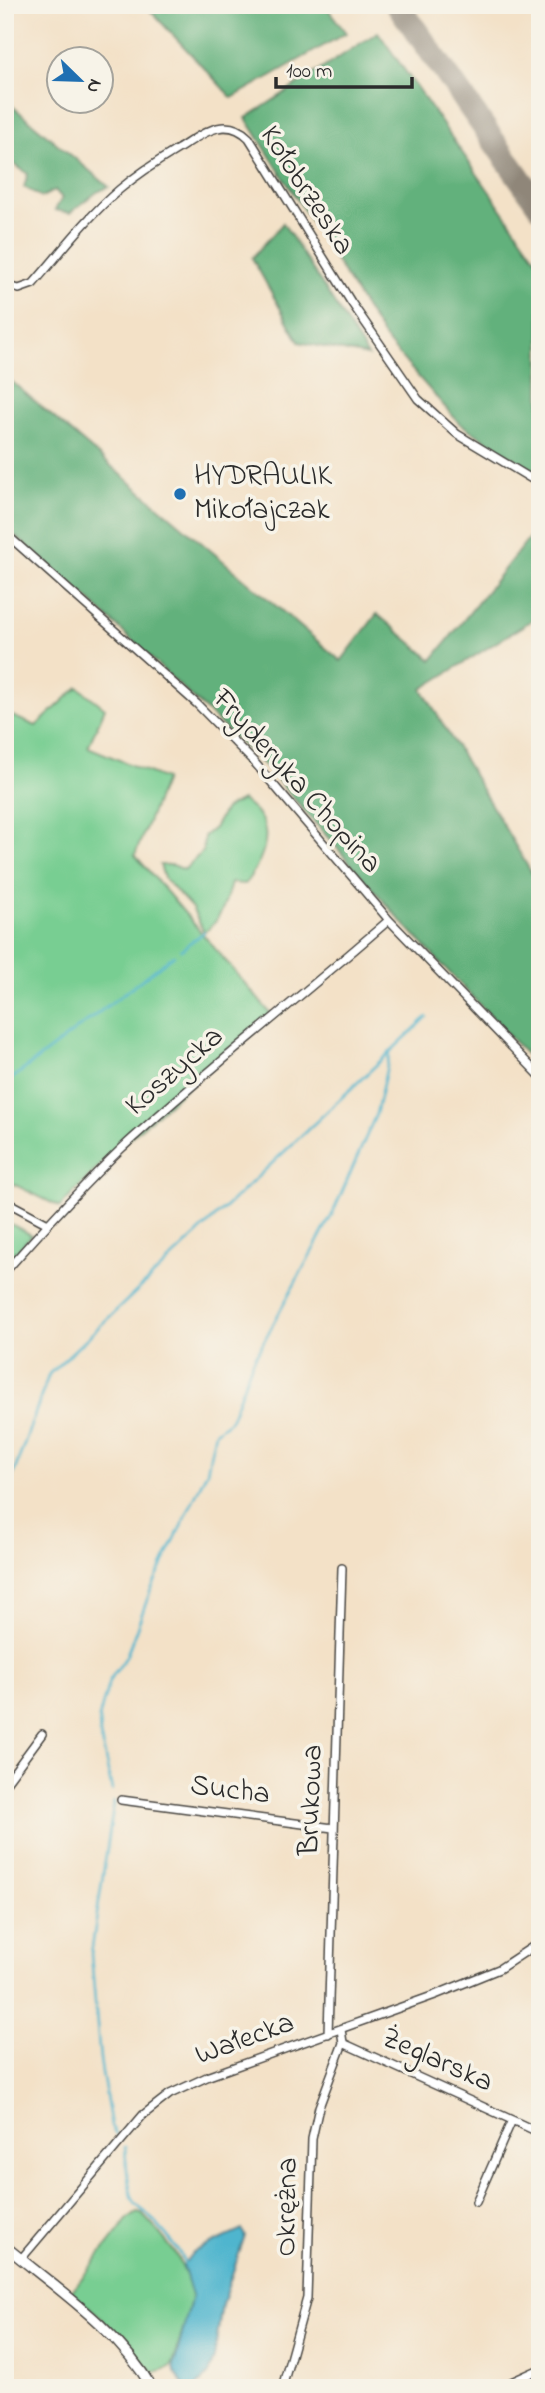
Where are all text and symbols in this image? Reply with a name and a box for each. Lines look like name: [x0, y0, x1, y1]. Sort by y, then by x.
north arrow: [46, 46, 116, 116]
scale bar: [276, 46, 412, 90]
text: 100 m: [286, 57, 332, 87]
text: N: [78, 74, 108, 97]
street label: Kołobrzeska: [248, 118, 364, 264]
place label: HYDRAULIK Mikołajczak: [194, 455, 333, 533]
marker: HYDRAULIK Mikołajczak: [172, 486, 188, 502]
street label: Fryderyka Chopina: [200, 679, 391, 884]
street label: Koszycka: [116, 1017, 234, 1127]
street label: Brukowa: [288, 1744, 336, 1857]
street label: Sucha: [188, 1764, 272, 1818]
street label: Wałecka: [189, 2002, 301, 2078]
street label: Żeglarska: [374, 2017, 500, 2105]
street label: Okrężna: [265, 2157, 311, 2257]

